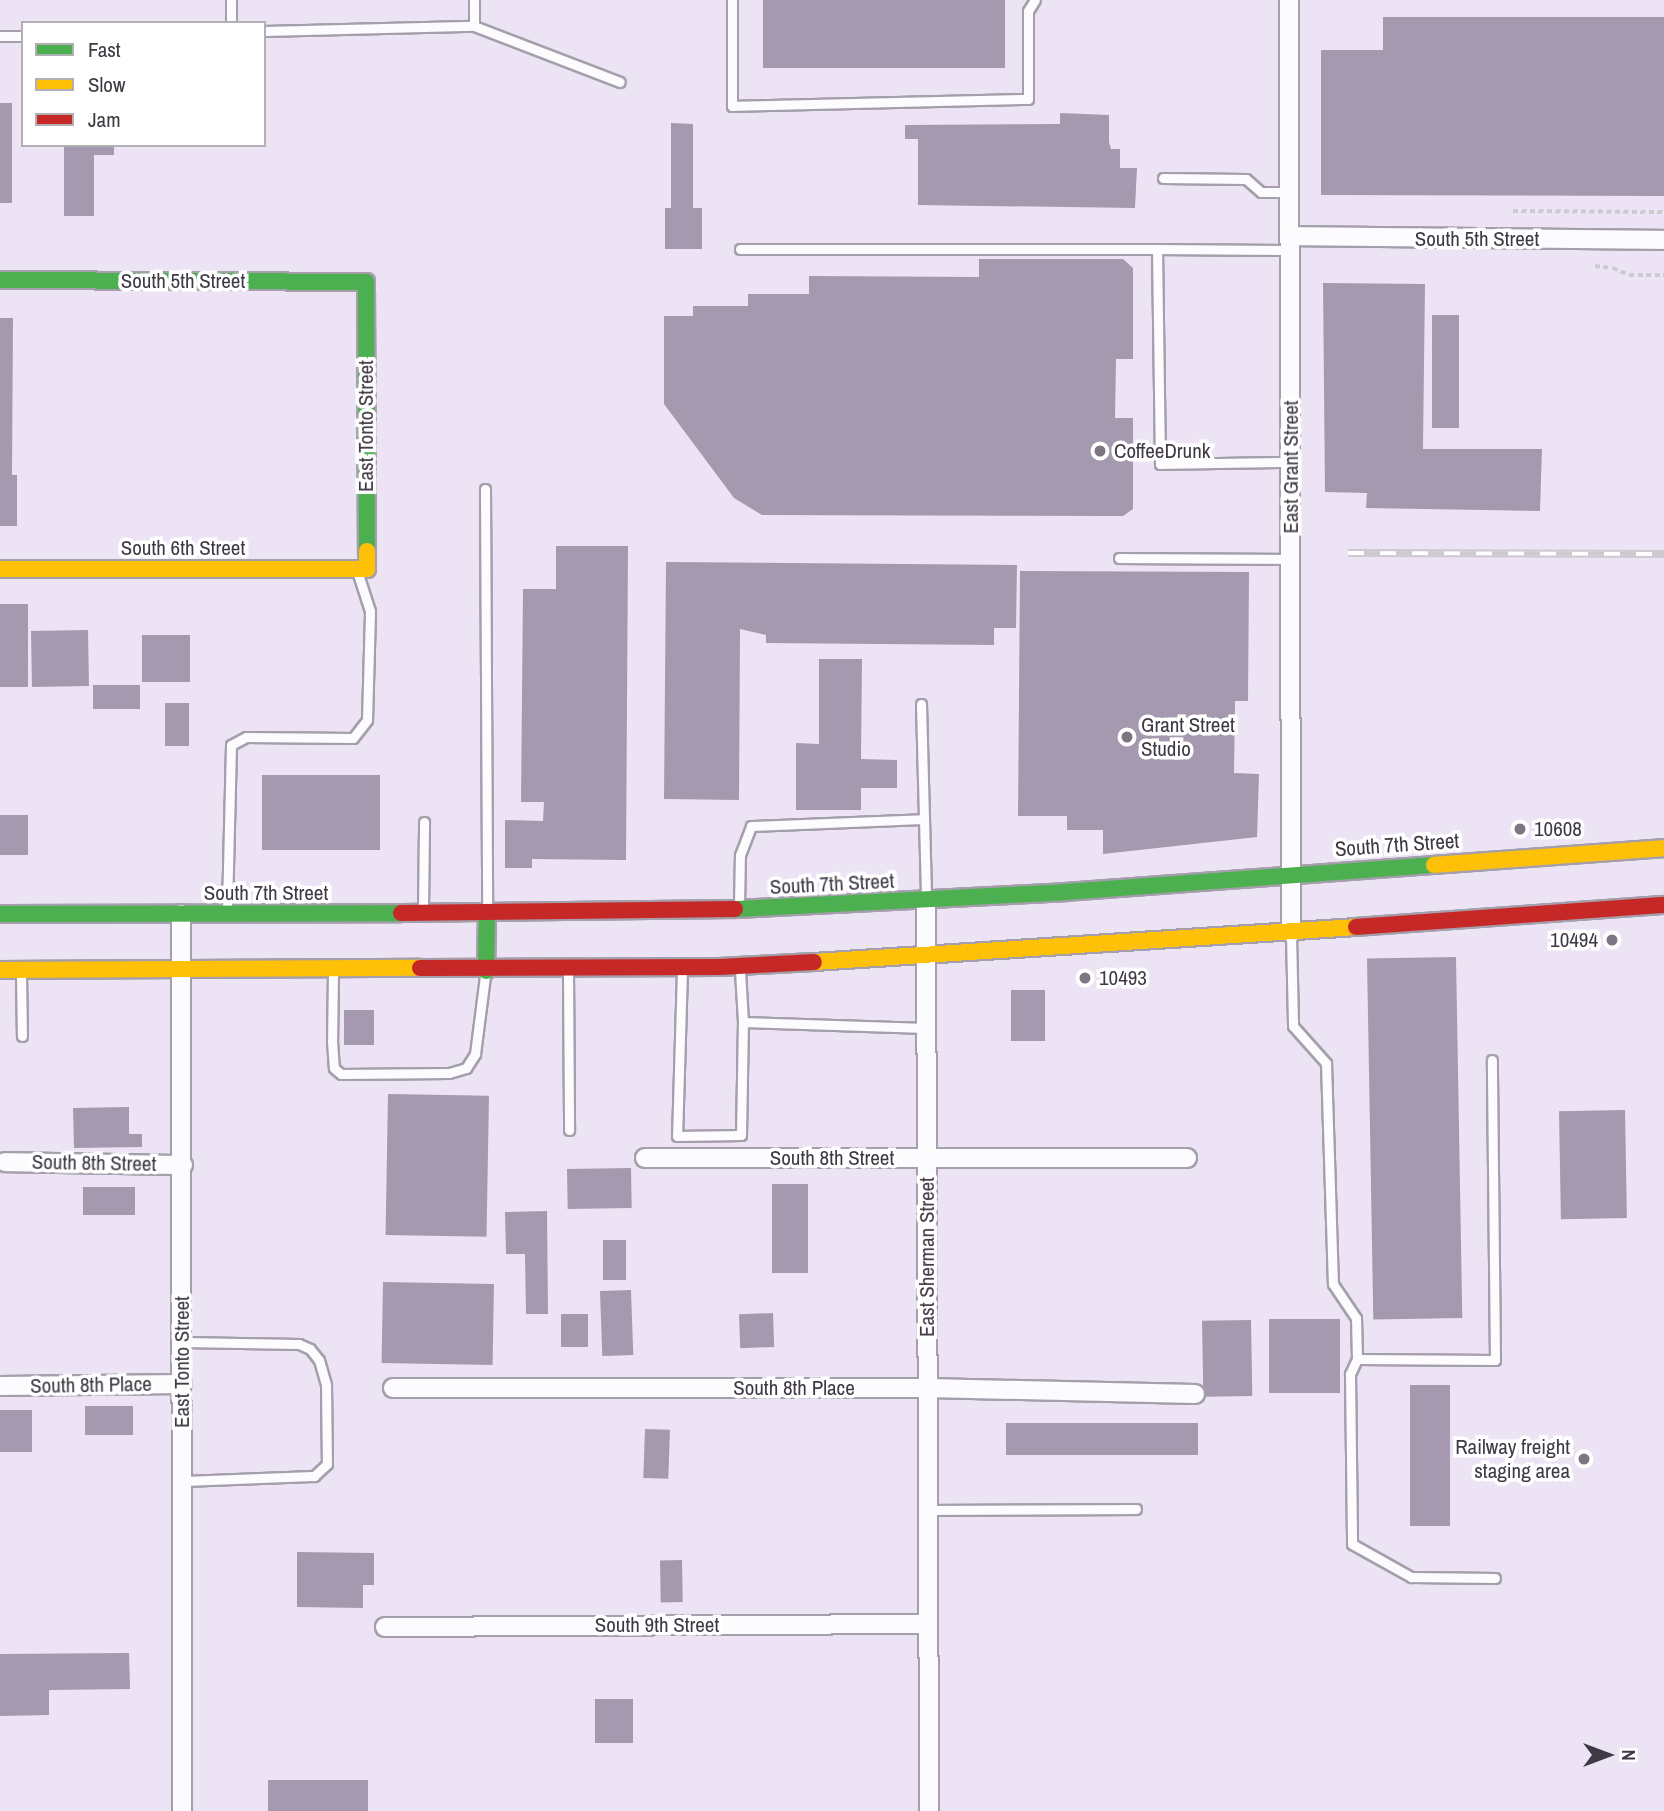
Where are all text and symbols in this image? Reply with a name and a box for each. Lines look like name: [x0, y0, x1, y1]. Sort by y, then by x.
legend: [21, 21, 266, 147]
text: Fast: [88, 35, 121, 64]
text: Slow: [88, 70, 125, 99]
text: Jam: [88, 105, 121, 134]
street label: South 5th Street: [1415, 226, 1539, 252]
street label: South 5th Street: [121, 268, 245, 294]
street label: East Tonto Street: [353, 360, 379, 492]
street label: East Grant Street: [1278, 400, 1304, 534]
place label: CoffeeDrunk: [1114, 438, 1210, 464]
marker: CoffeeDrunk: [1092, 443, 1108, 459]
street label: South 6th Street: [121, 535, 245, 561]
place label: Grant Street Studio: [1141, 712, 1235, 762]
marker: Grant Street Studio: [1119, 729, 1135, 745]
place label: 10608: [1534, 816, 1582, 842]
marker: 10608: [1512, 821, 1528, 837]
street label: South 7th Street: [1334, 828, 1460, 862]
street label: South 7th Street: [769, 868, 895, 900]
street label: South 7th Street: [204, 880, 328, 906]
place label: 10494: [1550, 927, 1598, 953]
marker: 10494: [1604, 932, 1620, 948]
place label: 10493: [1099, 965, 1147, 991]
marker: 10493: [1077, 970, 1093, 986]
street label: South 8th Street: [770, 1145, 894, 1171]
street label: South 8th Street: [32, 1149, 156, 1177]
street label: East Sherman Street: [914, 1177, 940, 1337]
street label: East Tonto Street: [169, 1296, 195, 1428]
street label: South 8th Place: [30, 1371, 152, 1399]
street label: South 8th Place: [733, 1375, 855, 1401]
place label: Railway freight staging area: [1455, 1434, 1570, 1484]
marker: Railway freight staging area: [1576, 1451, 1592, 1467]
street label: South 9th Street: [595, 1612, 719, 1638]
north arrow: [1573, 1720, 1643, 1790]
text: N: [1616, 1749, 1642, 1761]

